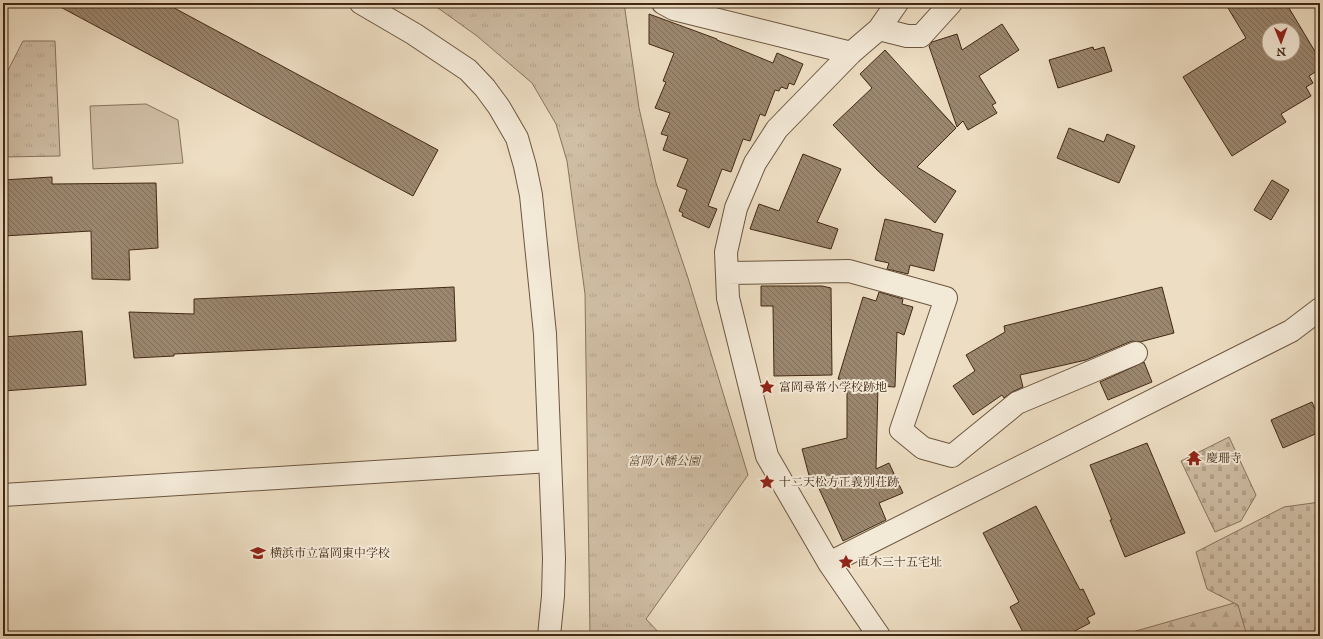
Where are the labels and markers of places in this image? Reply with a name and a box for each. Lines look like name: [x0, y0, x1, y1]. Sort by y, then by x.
place icon: 富岡尋常小学校跡地: [758, 378, 776, 396]
place label: 富岡尋常小学校跡地: [779, 380, 887, 394]
temple icon: 慶珊寺: [1185, 449, 1203, 467]
place label: 慶珊寺: [1206, 451, 1242, 465]
place icon: 十二天松方正義別荘跡: [758, 473, 776, 491]
place label: 十二天松方正義別荘跡: [779, 475, 899, 489]
school or university icon: 横浜市立富岡東中学校: [249, 544, 267, 562]
place label: 横浜市立富岡東中学校: [270, 546, 390, 560]
place icon: 直木三十五宅址: [837, 553, 855, 571]
place label: 直木三十五宅址: [858, 555, 942, 569]

